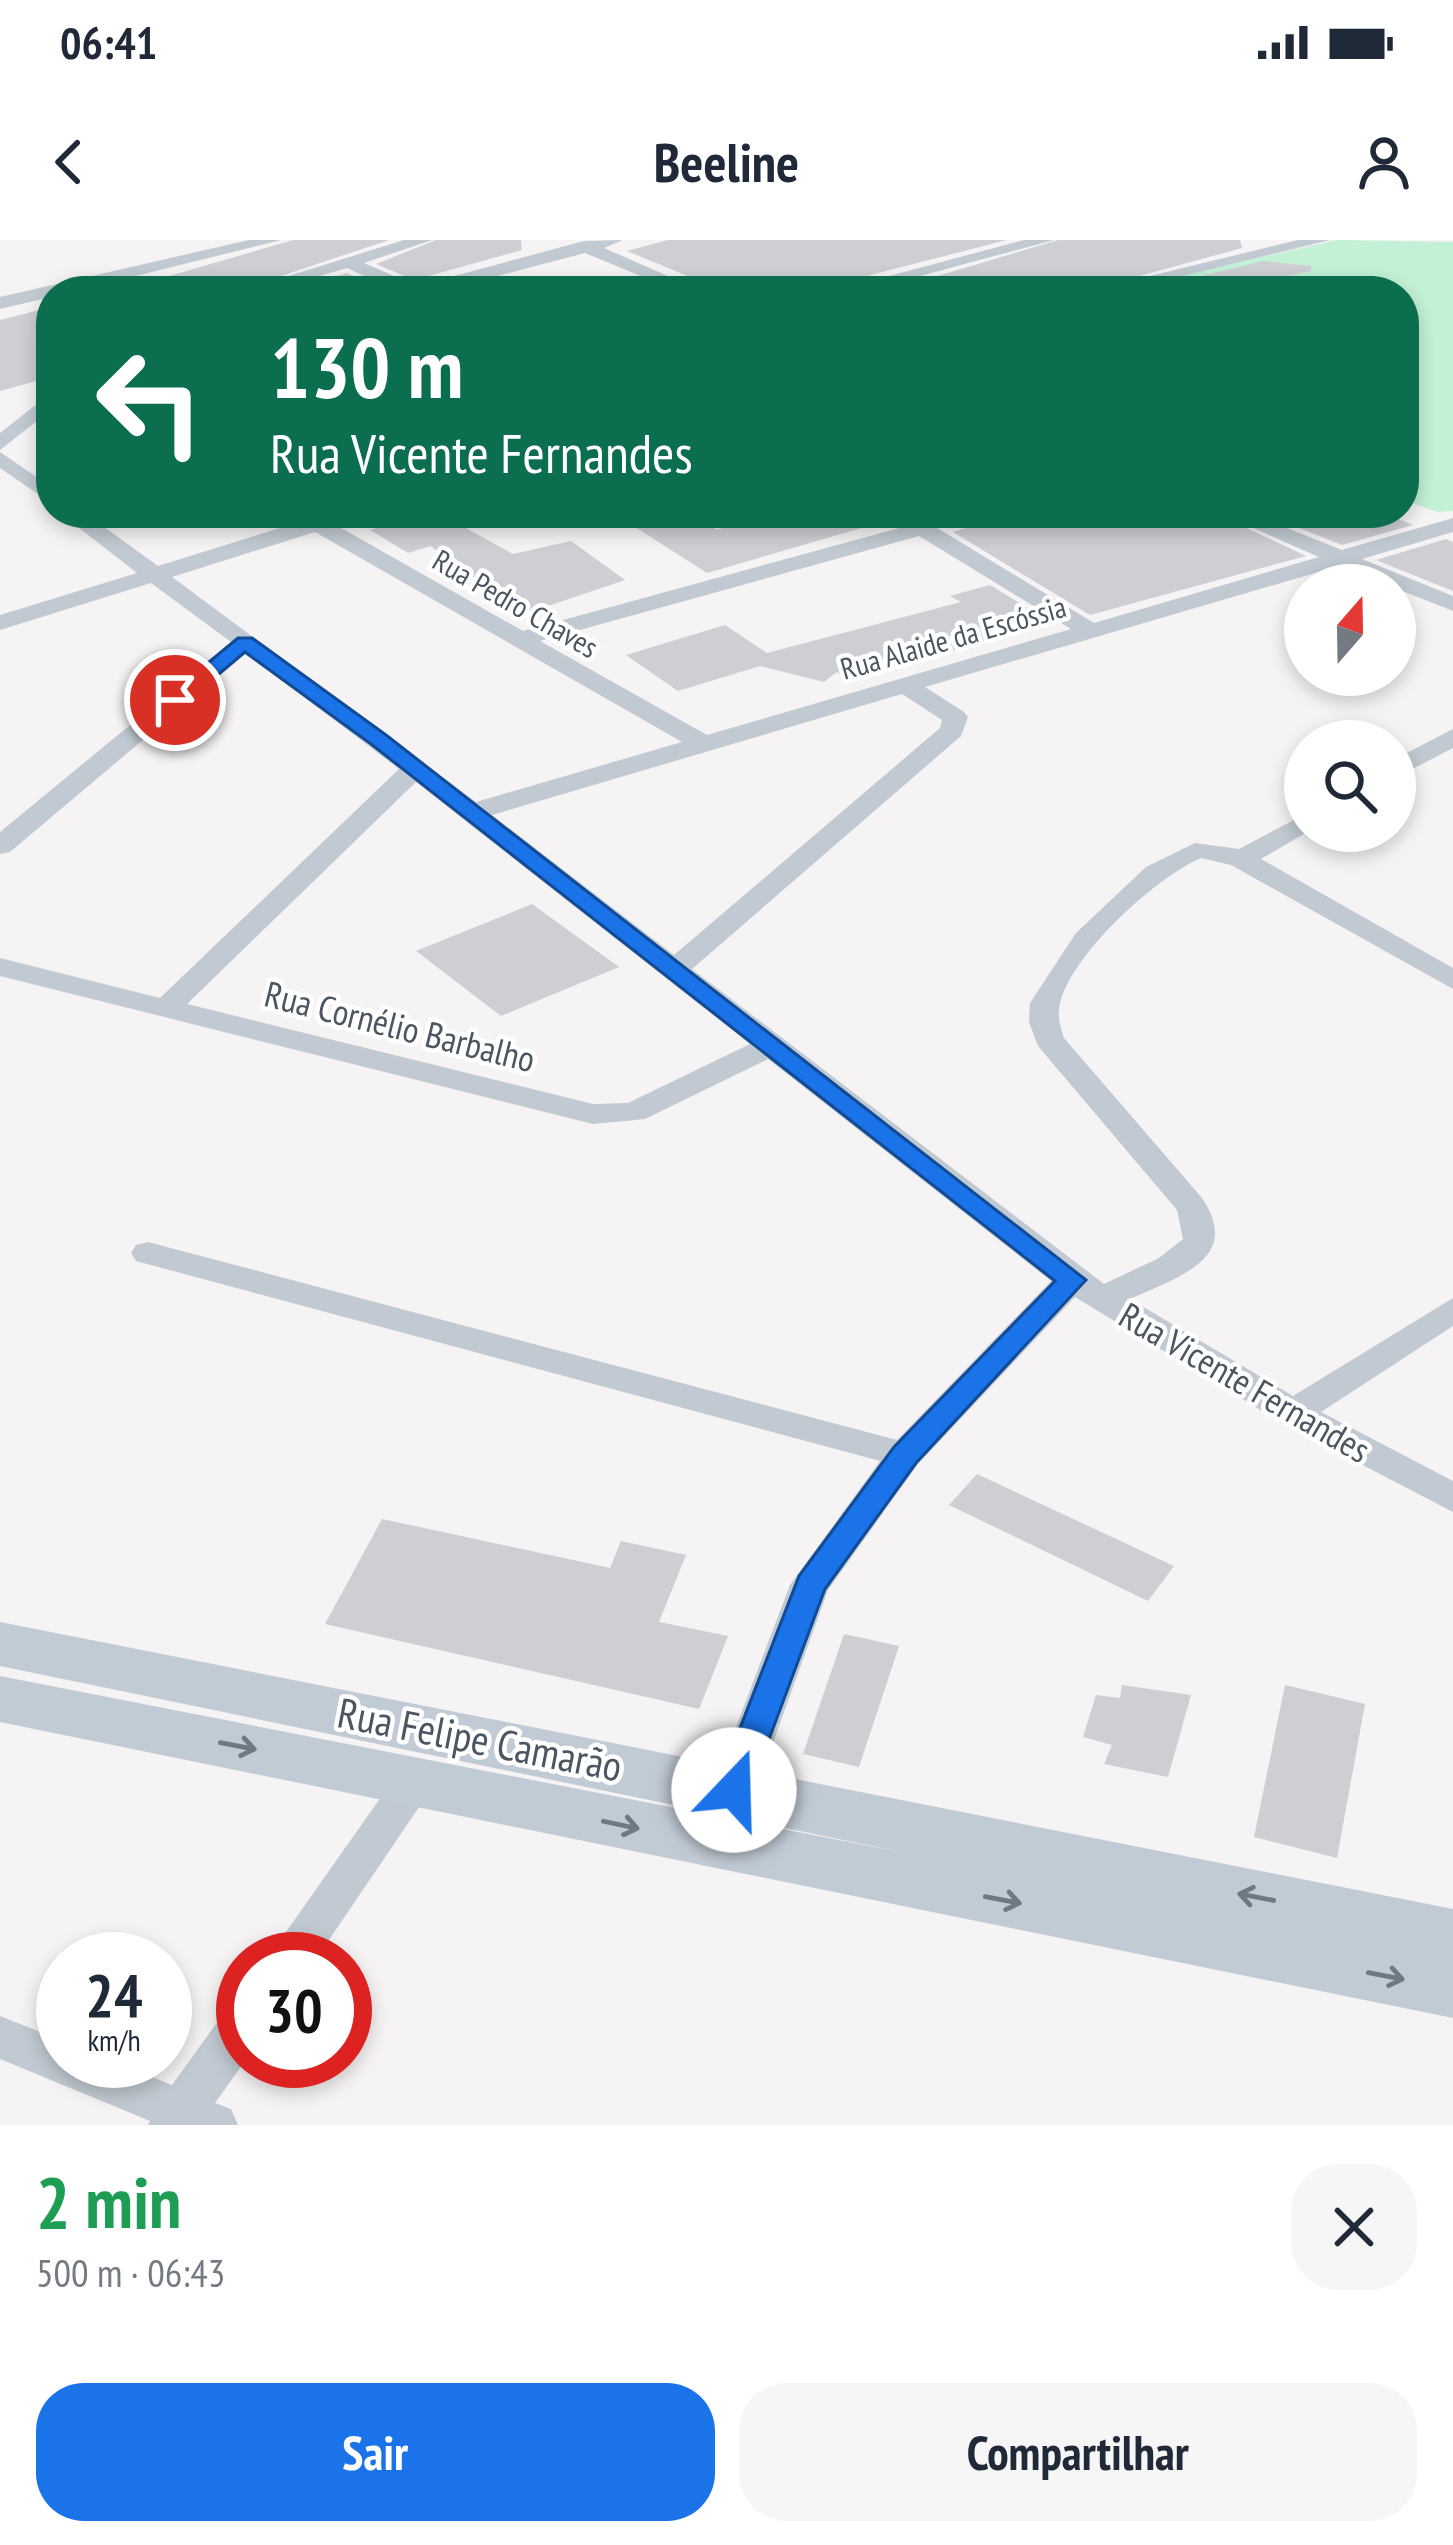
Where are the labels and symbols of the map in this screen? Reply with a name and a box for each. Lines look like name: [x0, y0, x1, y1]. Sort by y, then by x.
street label: Rua Pedro Chaves: [426, 540, 606, 666]
north arrow: [1284, 564, 1416, 696]
street label: Rua Alaide da Escóssia: [836, 586, 1070, 688]
pin: [124, 649, 226, 751]
street label: Rua Cornélio Barbalho: [260, 970, 540, 1082]
street label: Rua Vicente Fernandes: [1111, 1291, 1379, 1473]
street label: Rua Felipe Camarão: [333, 1685, 627, 1793]
position arrow: [671, 1727, 797, 1853]
one-way arrow: [218, 1736, 257, 1758]
one-way arrow: [601, 1814, 639, 1837]
one-way arrow: [1237, 1885, 1276, 1907]
one-way arrow: [983, 1890, 1022, 1912]
speed limit sign: 30: [216, 1932, 372, 2088]
one-way arrow: [1365, 1966, 1404, 1988]

